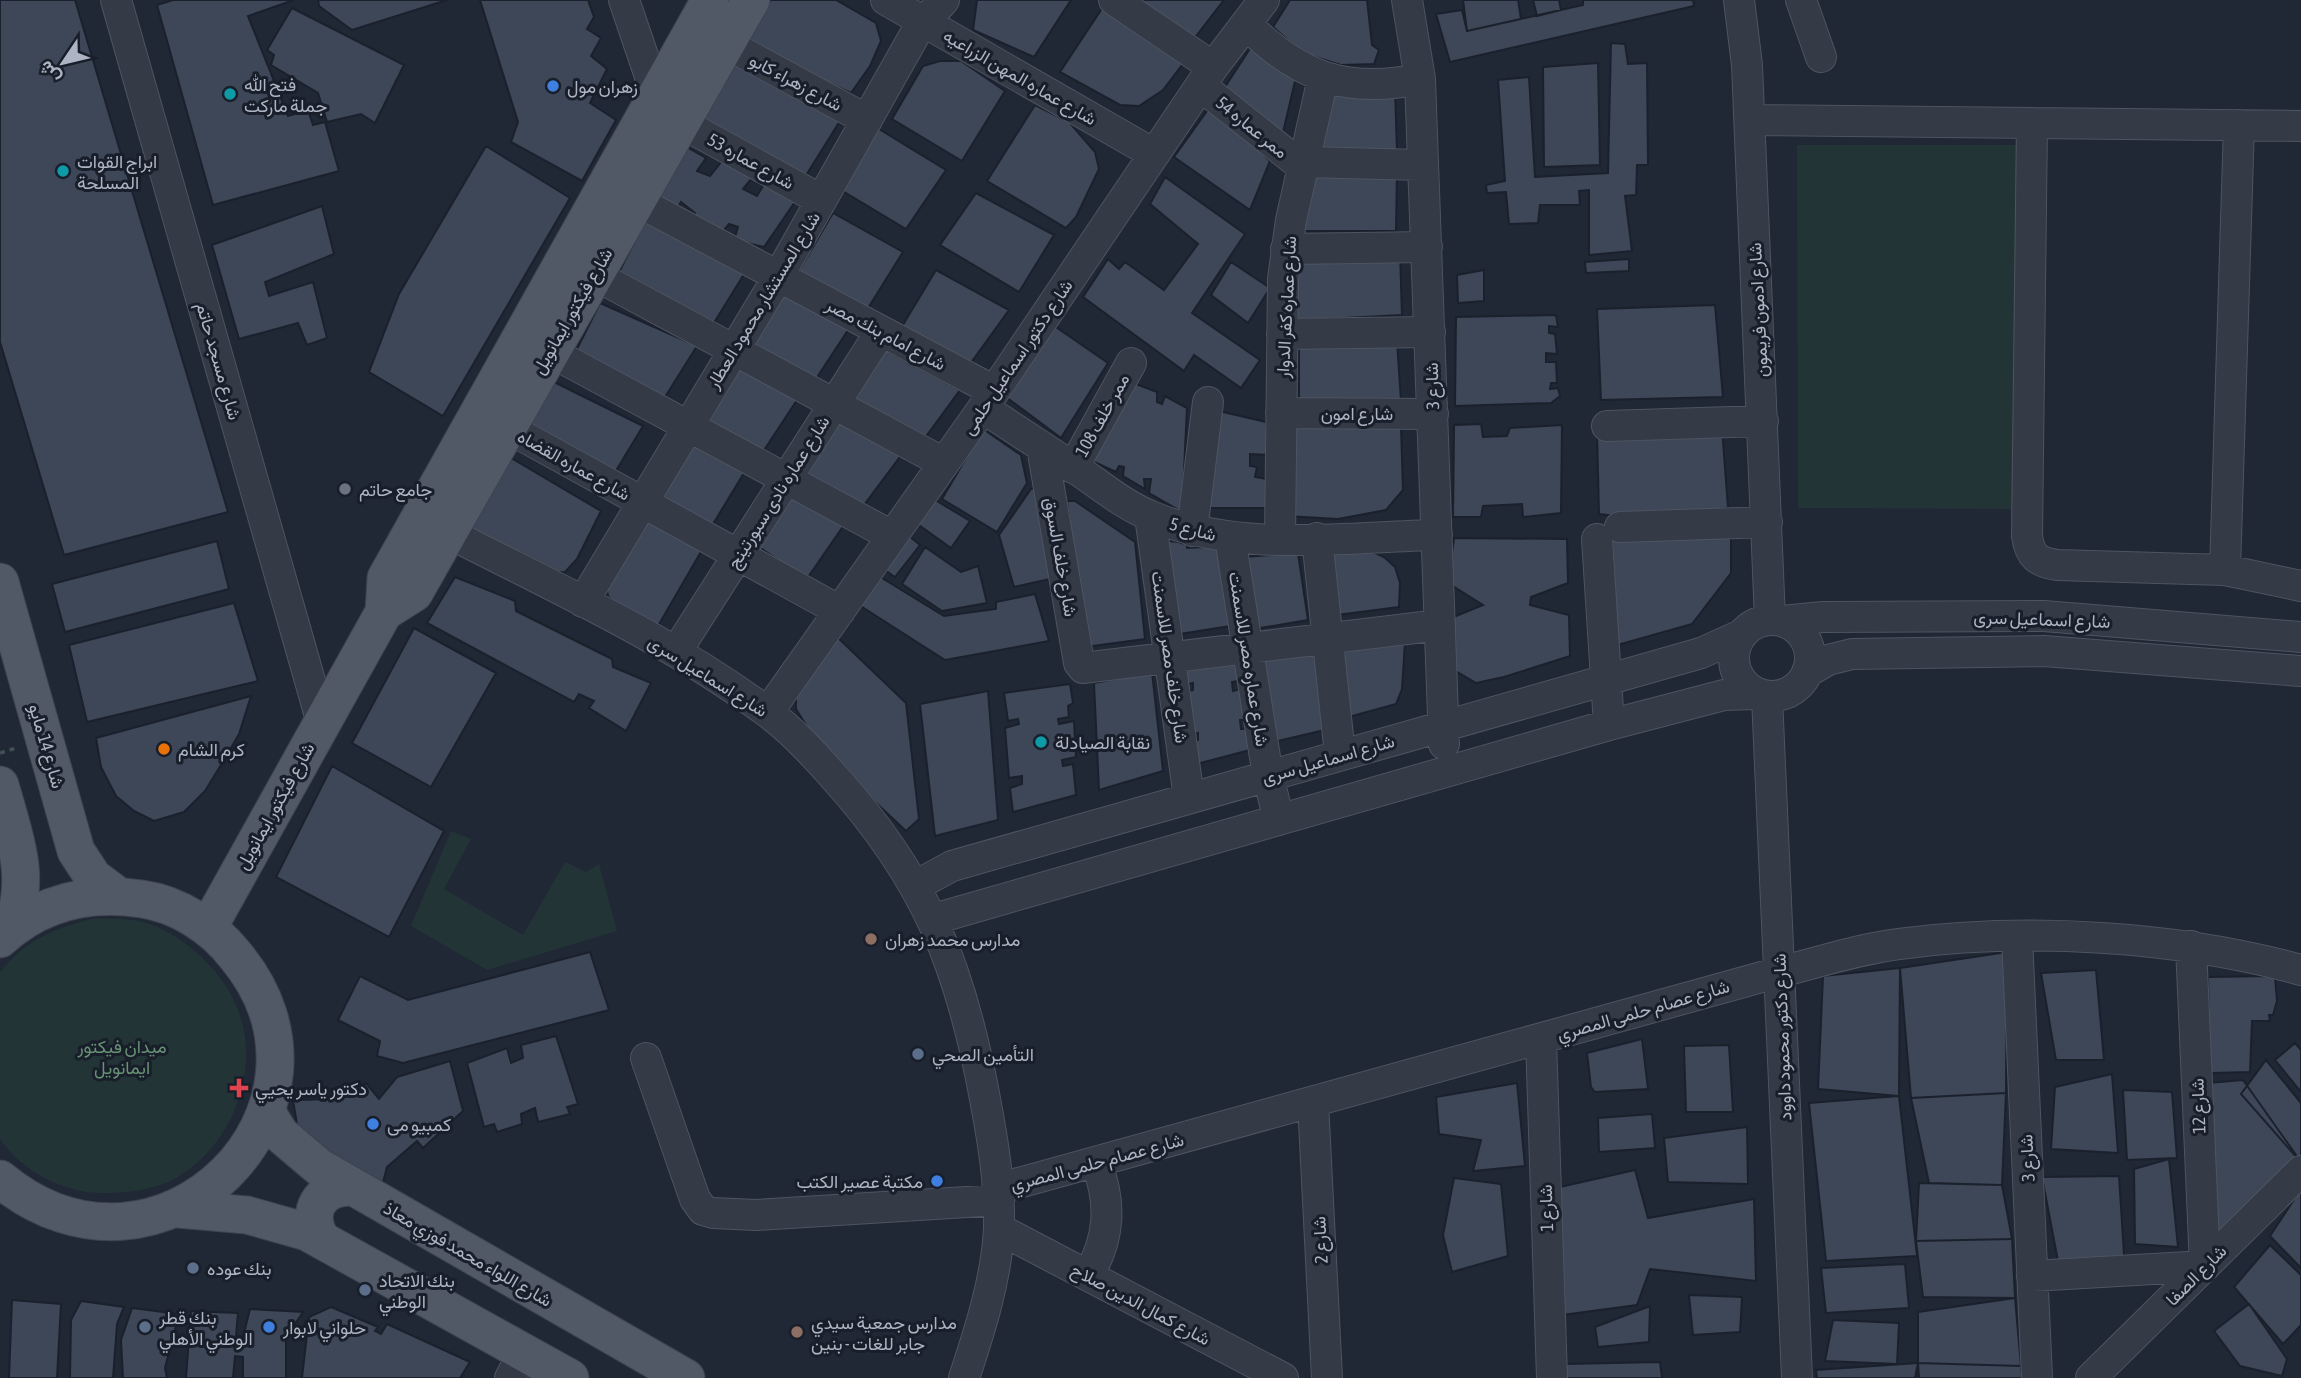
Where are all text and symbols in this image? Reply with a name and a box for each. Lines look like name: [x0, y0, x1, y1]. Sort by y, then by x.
street label: شارع عماره المهن الزراعيه: [939, 25, 1100, 131]
north arrow: [28, 28, 98, 98]
street label: شارع زهراء كابو: [745, 49, 846, 117]
text: ش: [33, 56, 65, 88]
place label: فتح الله جملة ماركت: [244, 74, 327, 117]
place label: زهران مول: [567, 76, 638, 98]
marker: زهران مول: [545, 78, 561, 94]
marker: فتح الله جملة ماركت: [222, 86, 238, 102]
street label: ممر عماره 54: [1211, 92, 1292, 163]
street label: شارع عماره 53: [703, 129, 798, 195]
place label: ابراج القوات المسلحة: [77, 151, 157, 193]
marker: ابراج القوات المسلحة: [55, 163, 71, 179]
street label: شارع المستشار محمود العطار: [701, 208, 826, 394]
street label: شارع عماره كفر الدوار: [1272, 235, 1302, 380]
street label: شارع ادمون فريمون: [1744, 242, 1774, 378]
street label: شارع فيكتور ايمانويل: [527, 244, 618, 379]
street label: شارع دكتور اسماعيل حلمى: [957, 275, 1078, 440]
street label: شارع امام بنك مصر: [821, 293, 949, 376]
street label: شارع مسجد حاتم: [190, 300, 246, 423]
street label: شارع 3: [1421, 362, 1445, 410]
street label: ممر خلف 108: [1071, 370, 1134, 461]
street label: شارع امون: [1321, 403, 1393, 426]
street label: شارع عماره نادى سبورتينج: [722, 412, 835, 573]
street label: شارع عماره القضاه: [513, 425, 634, 506]
place label: جامع حاتم: [359, 479, 432, 502]
marker: جامع حاتم: [337, 481, 353, 497]
street label: شارع خلف السوق: [1038, 496, 1082, 619]
street label: شارع 5: [1167, 513, 1218, 547]
street label: شارع خلف مصر للاسمنت: [1146, 570, 1192, 745]
street label: شارع عماره مصر للاسمنت: [1223, 570, 1273, 748]
street label: شارع اسماعيل سرى: [1973, 606, 2111, 634]
street label: شارع اسماعيل سرى: [643, 631, 772, 723]
street label: شارع 14 مايو: [23, 701, 69, 791]
street label: شارع اسماعيل سرى: [1259, 730, 1397, 790]
place label: نقابة الصيادلة: [1055, 732, 1150, 753]
marker: نقابة الصيادلة: [1033, 734, 1049, 750]
place label: كرم الشام: [178, 739, 245, 762]
street label: شارع فيكتور ايمانويل: [231, 739, 320, 874]
marker: كرم الشام: [156, 741, 172, 757]
place label: مدارس محمد زهران: [885, 929, 1020, 951]
marker: مدارس محمد زهران: [863, 931, 879, 947]
street label: شارع دكتور محمود داوود: [1769, 953, 1797, 1121]
street label: شارع عصام حلمى المصري: [1554, 975, 1733, 1050]
park label: ميدان فيكتور ايمانويل: [76, 1036, 167, 1079]
place label: التأمين الصحي: [932, 1044, 1034, 1070]
marker: التأمين الصحي: [910, 1046, 926, 1062]
marker: دكتور ياسر يحيي: [229, 1078, 249, 1098]
place label: دكتور ياسر يحيي: [255, 1078, 367, 1104]
street label: شارع 12: [2187, 1078, 2211, 1134]
place label: كمبيو مى: [387, 1114, 451, 1136]
marker: كمبيو مى: [365, 1116, 381, 1132]
street label: شارع عصام حلمى المصري: [1008, 1129, 1187, 1200]
street label: شارع 3: [2015, 1134, 2041, 1182]
place label: مكتبة عصير الكتب: [797, 1171, 923, 1193]
marker: مكتبة عصير الكتب: [929, 1173, 945, 1189]
street label: شارع 1: [1535, 1184, 1559, 1232]
street label: شارع اللواء محمد فوزي معاذ: [378, 1197, 556, 1315]
street label: شارع 2: [1308, 1216, 1334, 1264]
street label: شارع الصفا: [2161, 1240, 2232, 1311]
place label: بنك عوده: [207, 1258, 272, 1280]
street label: شارع كمال الدين صلاح: [1067, 1259, 1214, 1351]
marker: بنك عوده: [185, 1260, 201, 1276]
place label: بنك الاتحاد الوطني: [379, 1270, 455, 1317]
marker: بنك الاتحاد الوطني: [357, 1282, 373, 1298]
place label: بنك قطر الوطني الأهلي: [158, 1307, 253, 1354]
place label: مدارس جمعية سيدي جابر للغات - بنين: [811, 1312, 957, 1355]
place label: حلواني لابوار: [282, 1317, 366, 1343]
marker: بنك قطر الوطني الأهلي: [137, 1319, 153, 1335]
marker: حلواني لابوار: [261, 1319, 277, 1335]
marker: مدارس جمعية سيدي جابر للغات - بنين: [789, 1324, 805, 1340]

